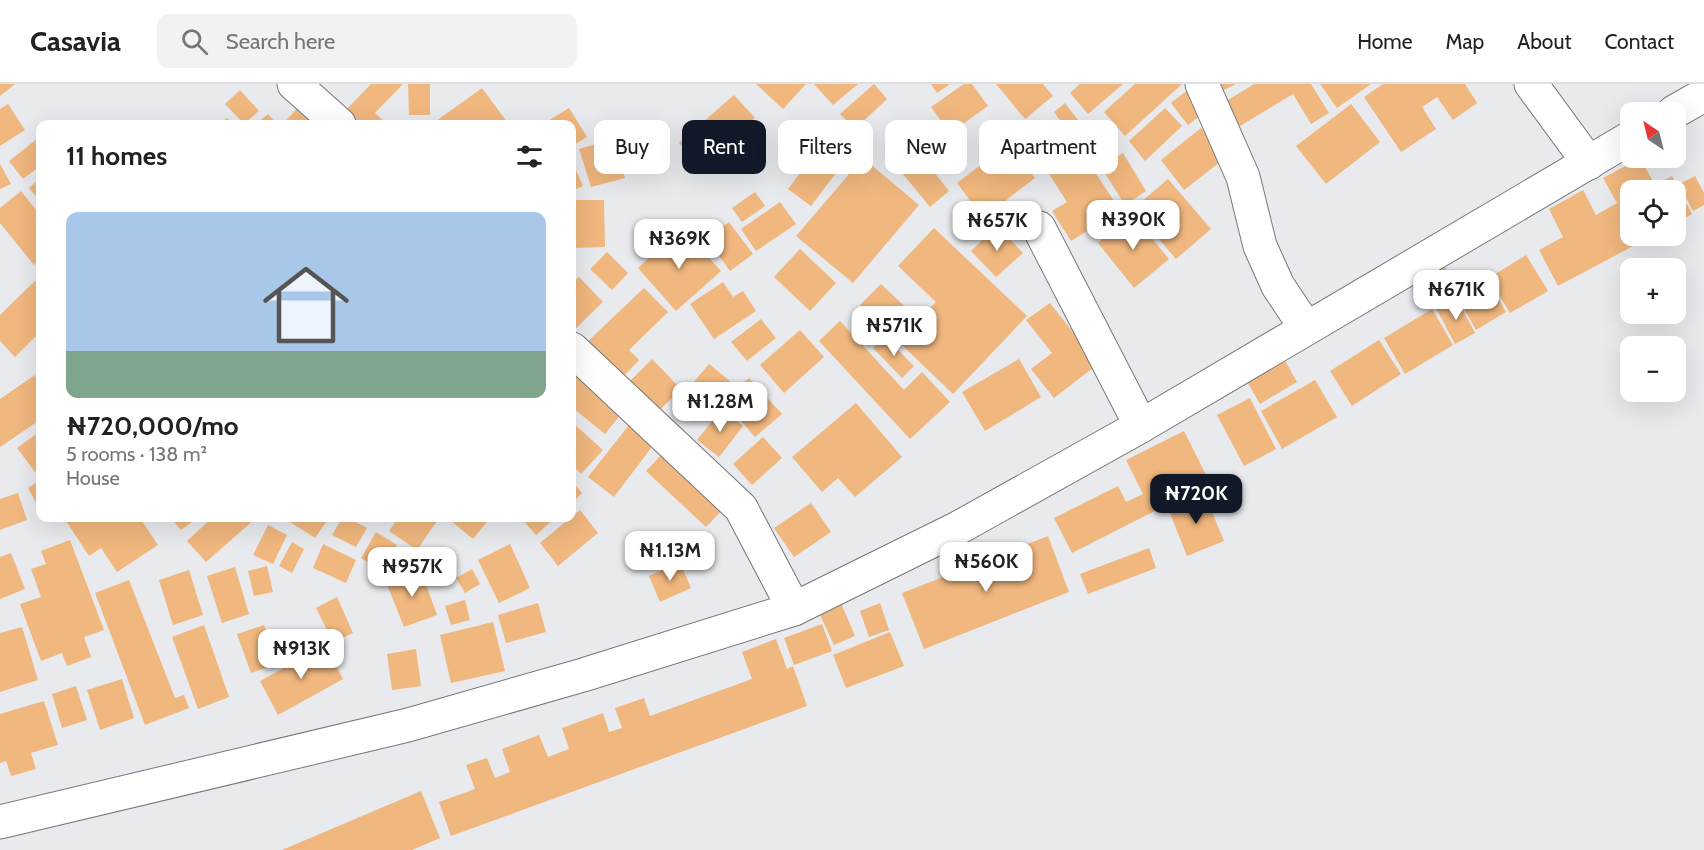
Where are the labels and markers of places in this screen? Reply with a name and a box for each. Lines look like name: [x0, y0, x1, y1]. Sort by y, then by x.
pin: ₦390K: [1091, 200, 1175, 251]
pin: ₦657K: [955, 201, 1039, 252]
pin: ₦369K: [637, 219, 721, 270]
pin: ₦671K: [1414, 270, 1498, 321]
pin: ₦571K: [852, 306, 936, 357]
pin: ₦1.28M: [671, 382, 769, 433]
pin: ₦720K: [1154, 474, 1238, 525]
pin: ₦1.13M: [621, 531, 719, 582]
pin: ₦560K: [944, 542, 1028, 593]
pin: ₦957K: [370, 547, 454, 598]
pin: ₦913K: [259, 629, 343, 680]

